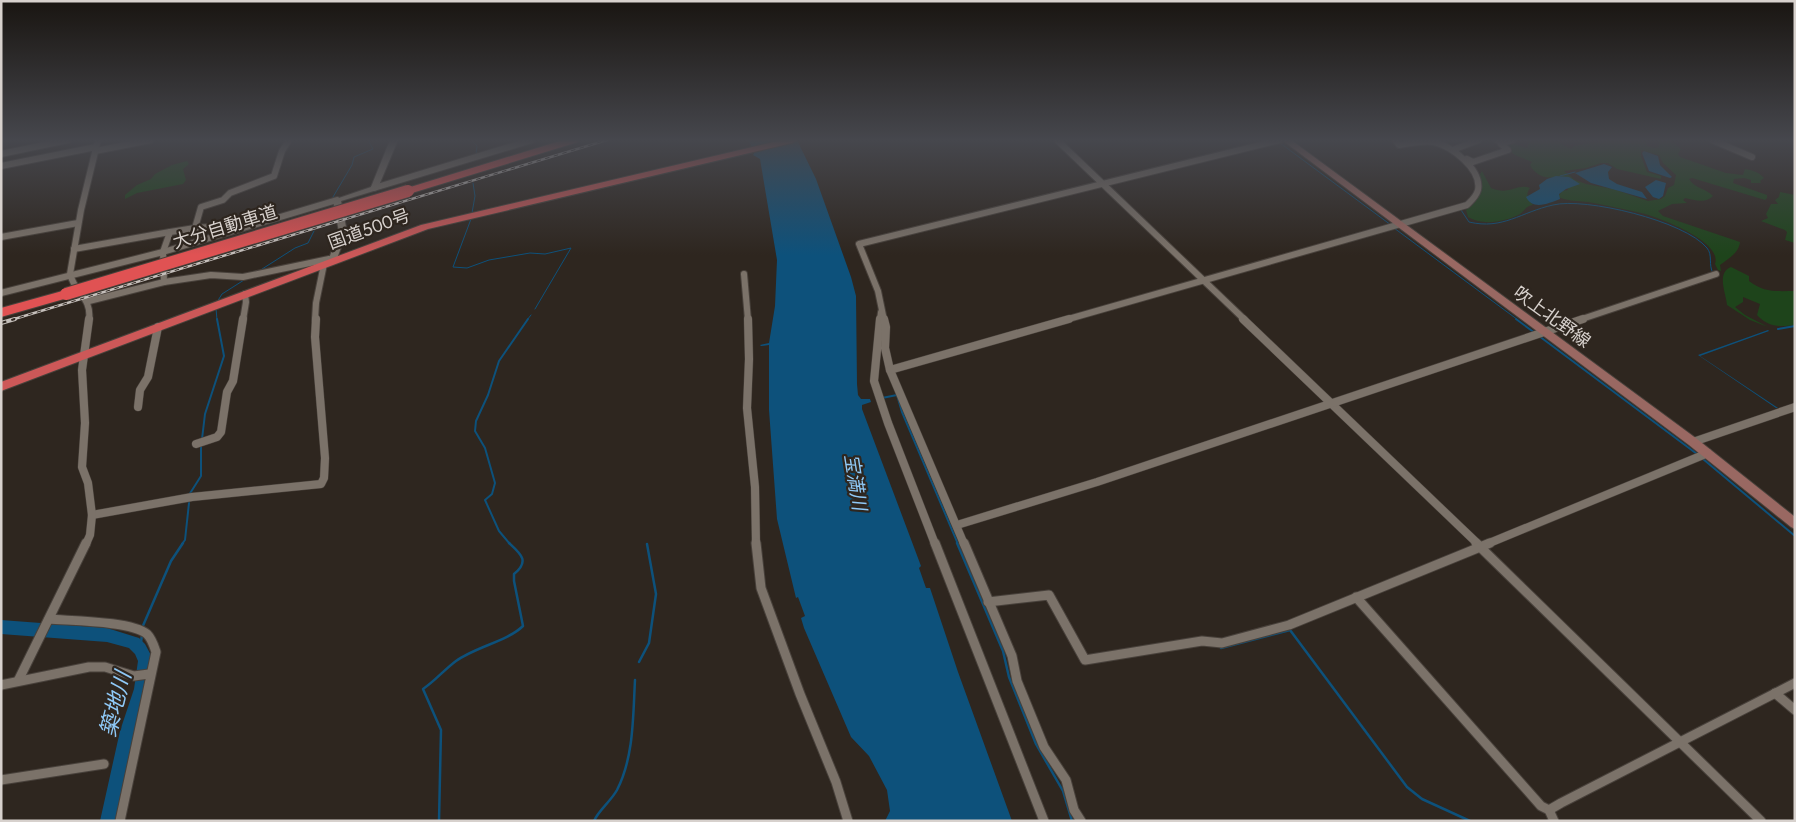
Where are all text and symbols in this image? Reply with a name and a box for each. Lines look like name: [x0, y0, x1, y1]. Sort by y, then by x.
street label: 大分自動車道: [170, 199, 280, 255]
street label: 国道500号: [324, 202, 414, 256]
street label: 吹上北野線: [1508, 280, 1596, 354]
water label: 宝満川: [838, 452, 874, 514]
water label: 築地川: [91, 666, 139, 740]

